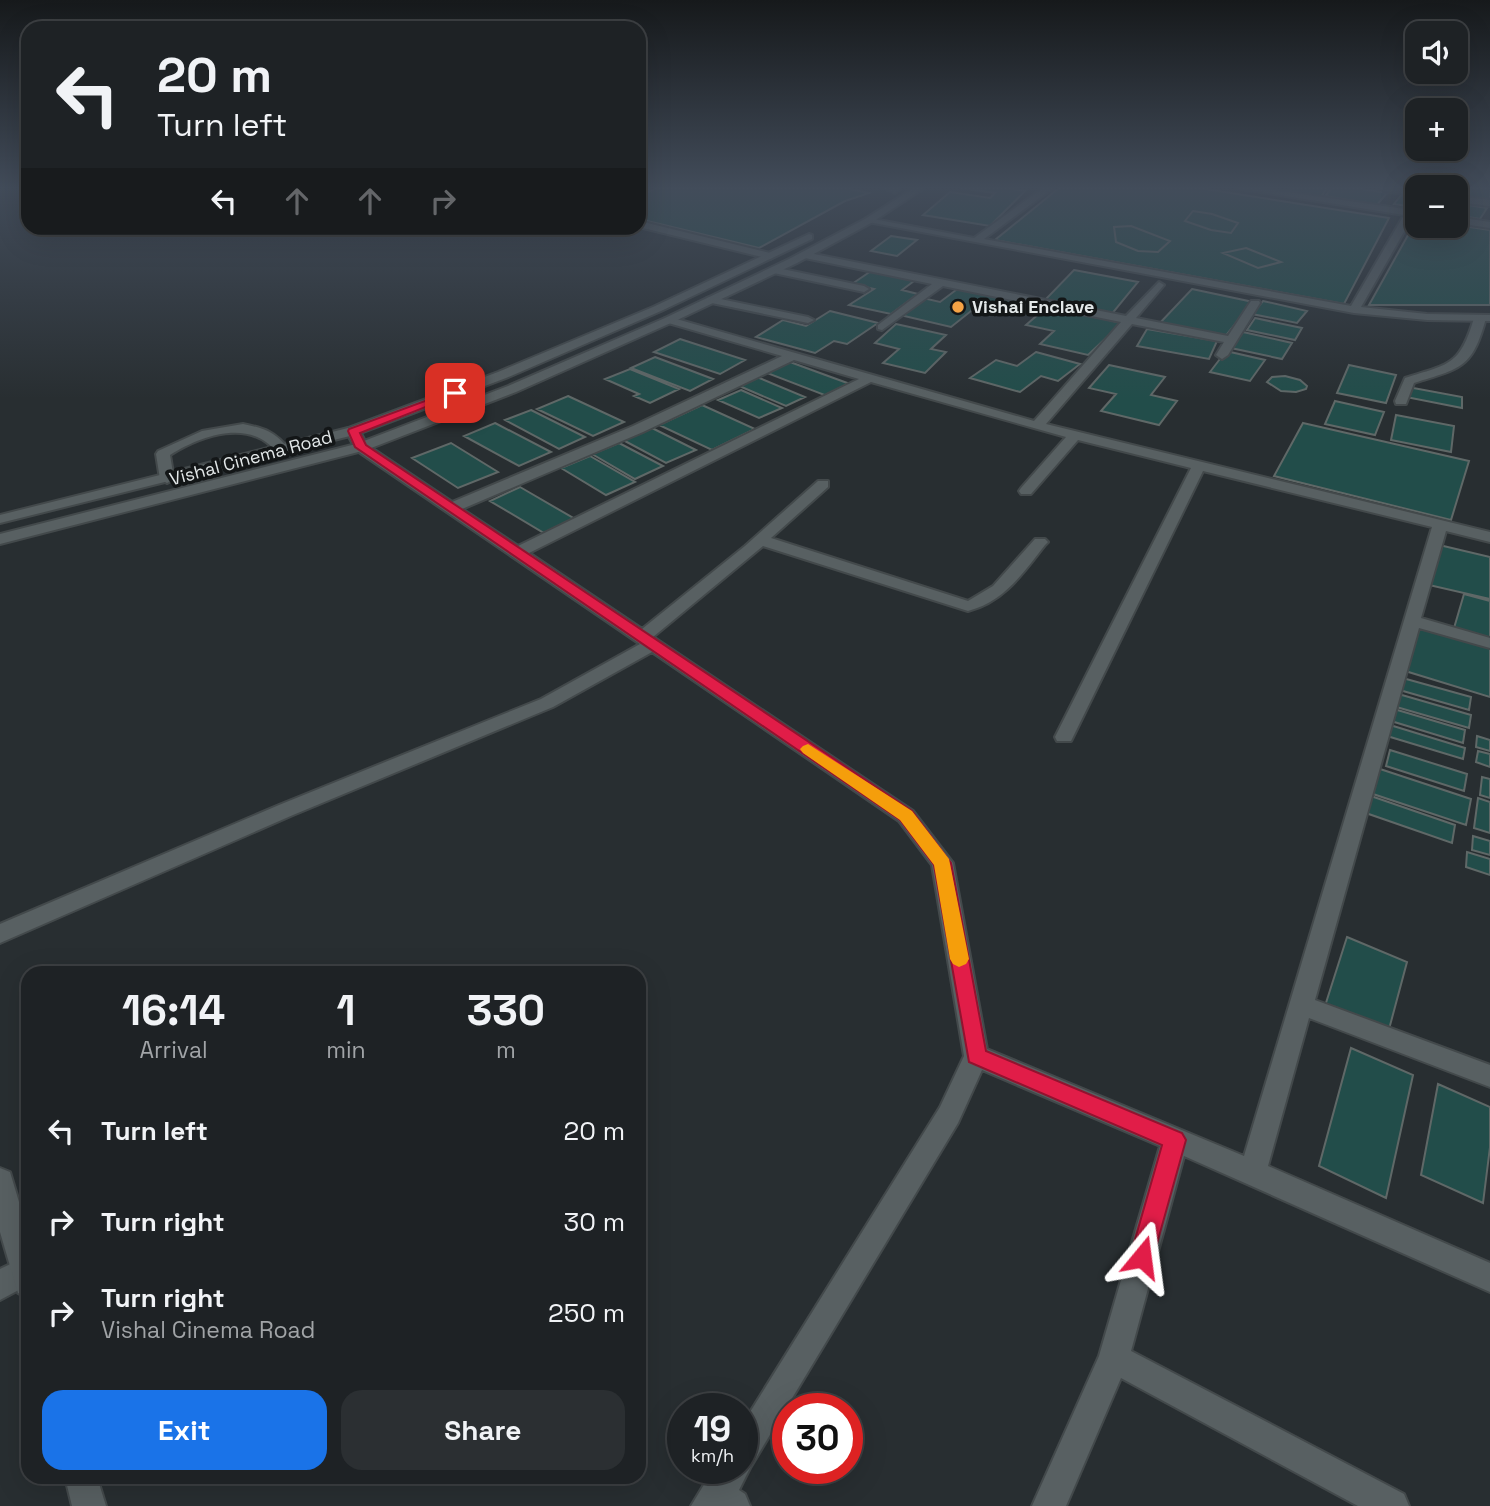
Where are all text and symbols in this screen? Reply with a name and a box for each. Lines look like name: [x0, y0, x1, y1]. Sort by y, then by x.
map controls: [1405, 21, 1468, 238]
button: sound: [1405, 21, 1468, 84]
text: 20 m: [157, 44, 272, 106]
icon: left: [42, 49, 133, 140]
button: +: [1405, 98, 1468, 161]
text: Turn left: [157, 105, 287, 145]
button: −: [1405, 175, 1468, 238]
icon: left: [205, 182, 243, 220]
icon: ahead: [278, 182, 316, 220]
icon: ahead: [351, 182, 389, 220]
icon: right: [424, 182, 462, 220]
place label: Vishai Enclave: [972, 295, 1095, 318]
marker: Vishai Enclave: [950, 299, 966, 315]
pin: [425, 363, 485, 423]
icon: arrive: [436, 374, 474, 412]
street label: Vishal Cinema Road: [167, 425, 335, 490]
text: 16:14: [122, 984, 225, 1037]
text: 1: [336, 984, 355, 1037]
text: 330: [467, 984, 545, 1037]
text: Arrival: [139, 1035, 208, 1065]
text: min: [326, 1035, 366, 1065]
text: m: [496, 1035, 516, 1065]
icon: left: [42, 1112, 80, 1150]
text: Turn left: [101, 1114, 208, 1148]
text: 20 m: [564, 1114, 625, 1148]
icon: right: [42, 1203, 80, 1241]
text: Turn right: [101, 1205, 225, 1239]
text: 30 m: [564, 1205, 625, 1239]
position arrow: [1105, 1220, 1179, 1294]
text: Turn right: [101, 1281, 225, 1315]
icon: right: [42, 1294, 80, 1332]
text: 250 m: [548, 1296, 625, 1330]
text: Vishal Cinema Road: [101, 1315, 315, 1345]
button: Exit: [42, 1390, 327, 1470]
button: Share: [341, 1390, 625, 1470]
speed limit sign: 30: [772, 1393, 863, 1484]
text: 19: [694, 1407, 731, 1451]
text: km/h: [691, 1444, 734, 1467]

